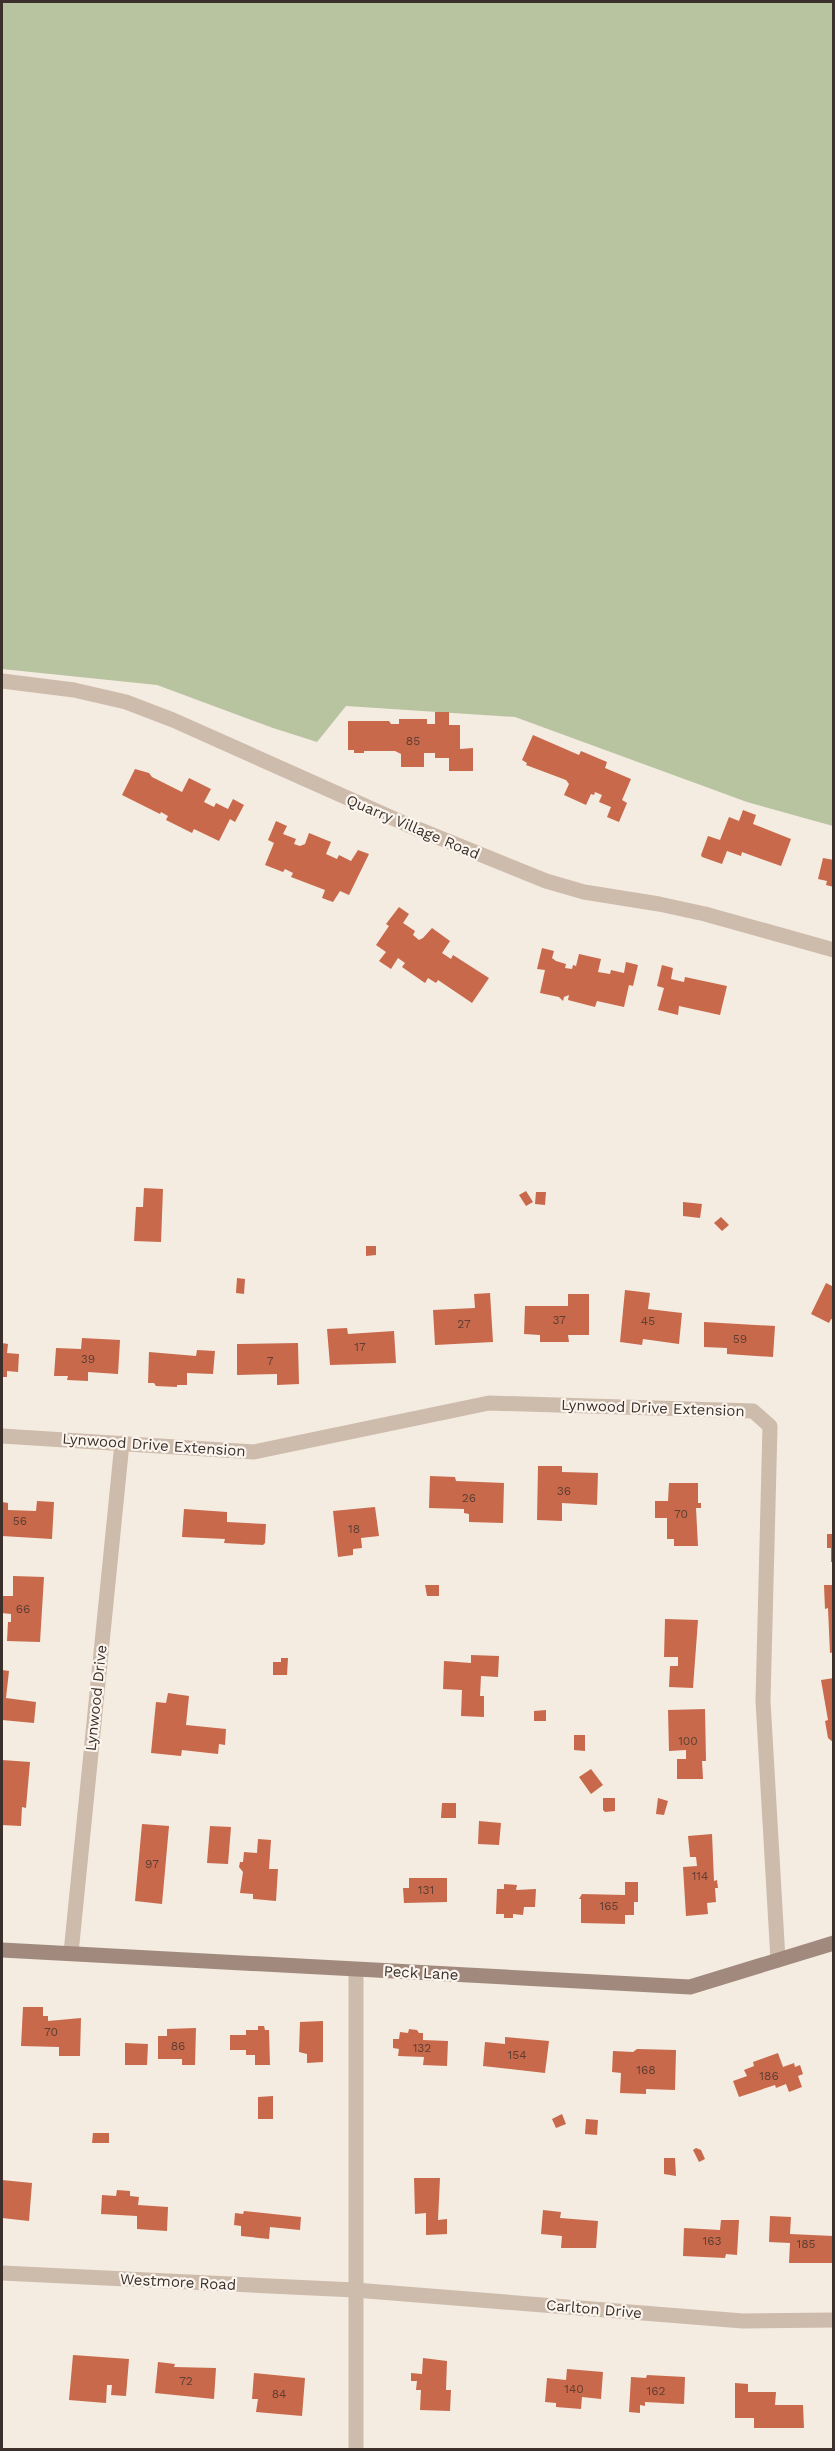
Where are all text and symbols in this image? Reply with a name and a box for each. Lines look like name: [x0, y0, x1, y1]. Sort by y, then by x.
house number: 85: [406, 734, 420, 748]
street label: Quarry Village Road: [344, 791, 482, 863]
house number: 37: [552, 1313, 566, 1327]
house number: 45: [641, 1314, 655, 1328]
house number: 27: [457, 1317, 471, 1331]
house number: 59: [733, 1332, 747, 1346]
house number: 17: [354, 1340, 366, 1354]
house number: 39: [81, 1352, 95, 1366]
house number: 7: [267, 1354, 274, 1368]
street label: Lynwood Drive Extension: [561, 1396, 745, 1420]
street label: Lynwood Drive Extension: [62, 1430, 246, 1460]
house number: 36: [557, 1484, 571, 1498]
house number: 26: [462, 1491, 476, 1505]
house number: 70: [674, 1507, 688, 1521]
house number: 56: [13, 1514, 27, 1528]
house number: 18: [348, 1522, 360, 1536]
house number: 66: [16, 1602, 30, 1616]
street label: Lynwood Drive: [81, 1644, 111, 1752]
house number: 100: [678, 1734, 698, 1748]
house number: 97: [145, 1857, 159, 1871]
house number: 114: [692, 1869, 708, 1883]
house number: 131: [418, 1883, 434, 1897]
house number: 165: [600, 1899, 618, 1913]
street label: Peck Lane: [383, 1962, 459, 1984]
house number: 70: [44, 2025, 58, 2039]
house number: 86: [171, 2039, 185, 2053]
house number: 132: [413, 2041, 431, 2055]
house number: 154: [508, 2048, 527, 2062]
house number: 168: [636, 2063, 656, 2077]
house number: 186: [759, 2069, 779, 2083]
house number: 163: [703, 2234, 721, 2248]
house number: 185: [796, 2237, 816, 2251]
street label: Westmore Road: [119, 2270, 237, 2294]
street label: Carlton Drive: [545, 2296, 643, 2322]
house number: 72: [179, 2374, 193, 2388]
house number: 140: [564, 2382, 584, 2396]
house number: 162: [647, 2384, 665, 2398]
house number: 84: [272, 2387, 286, 2401]

